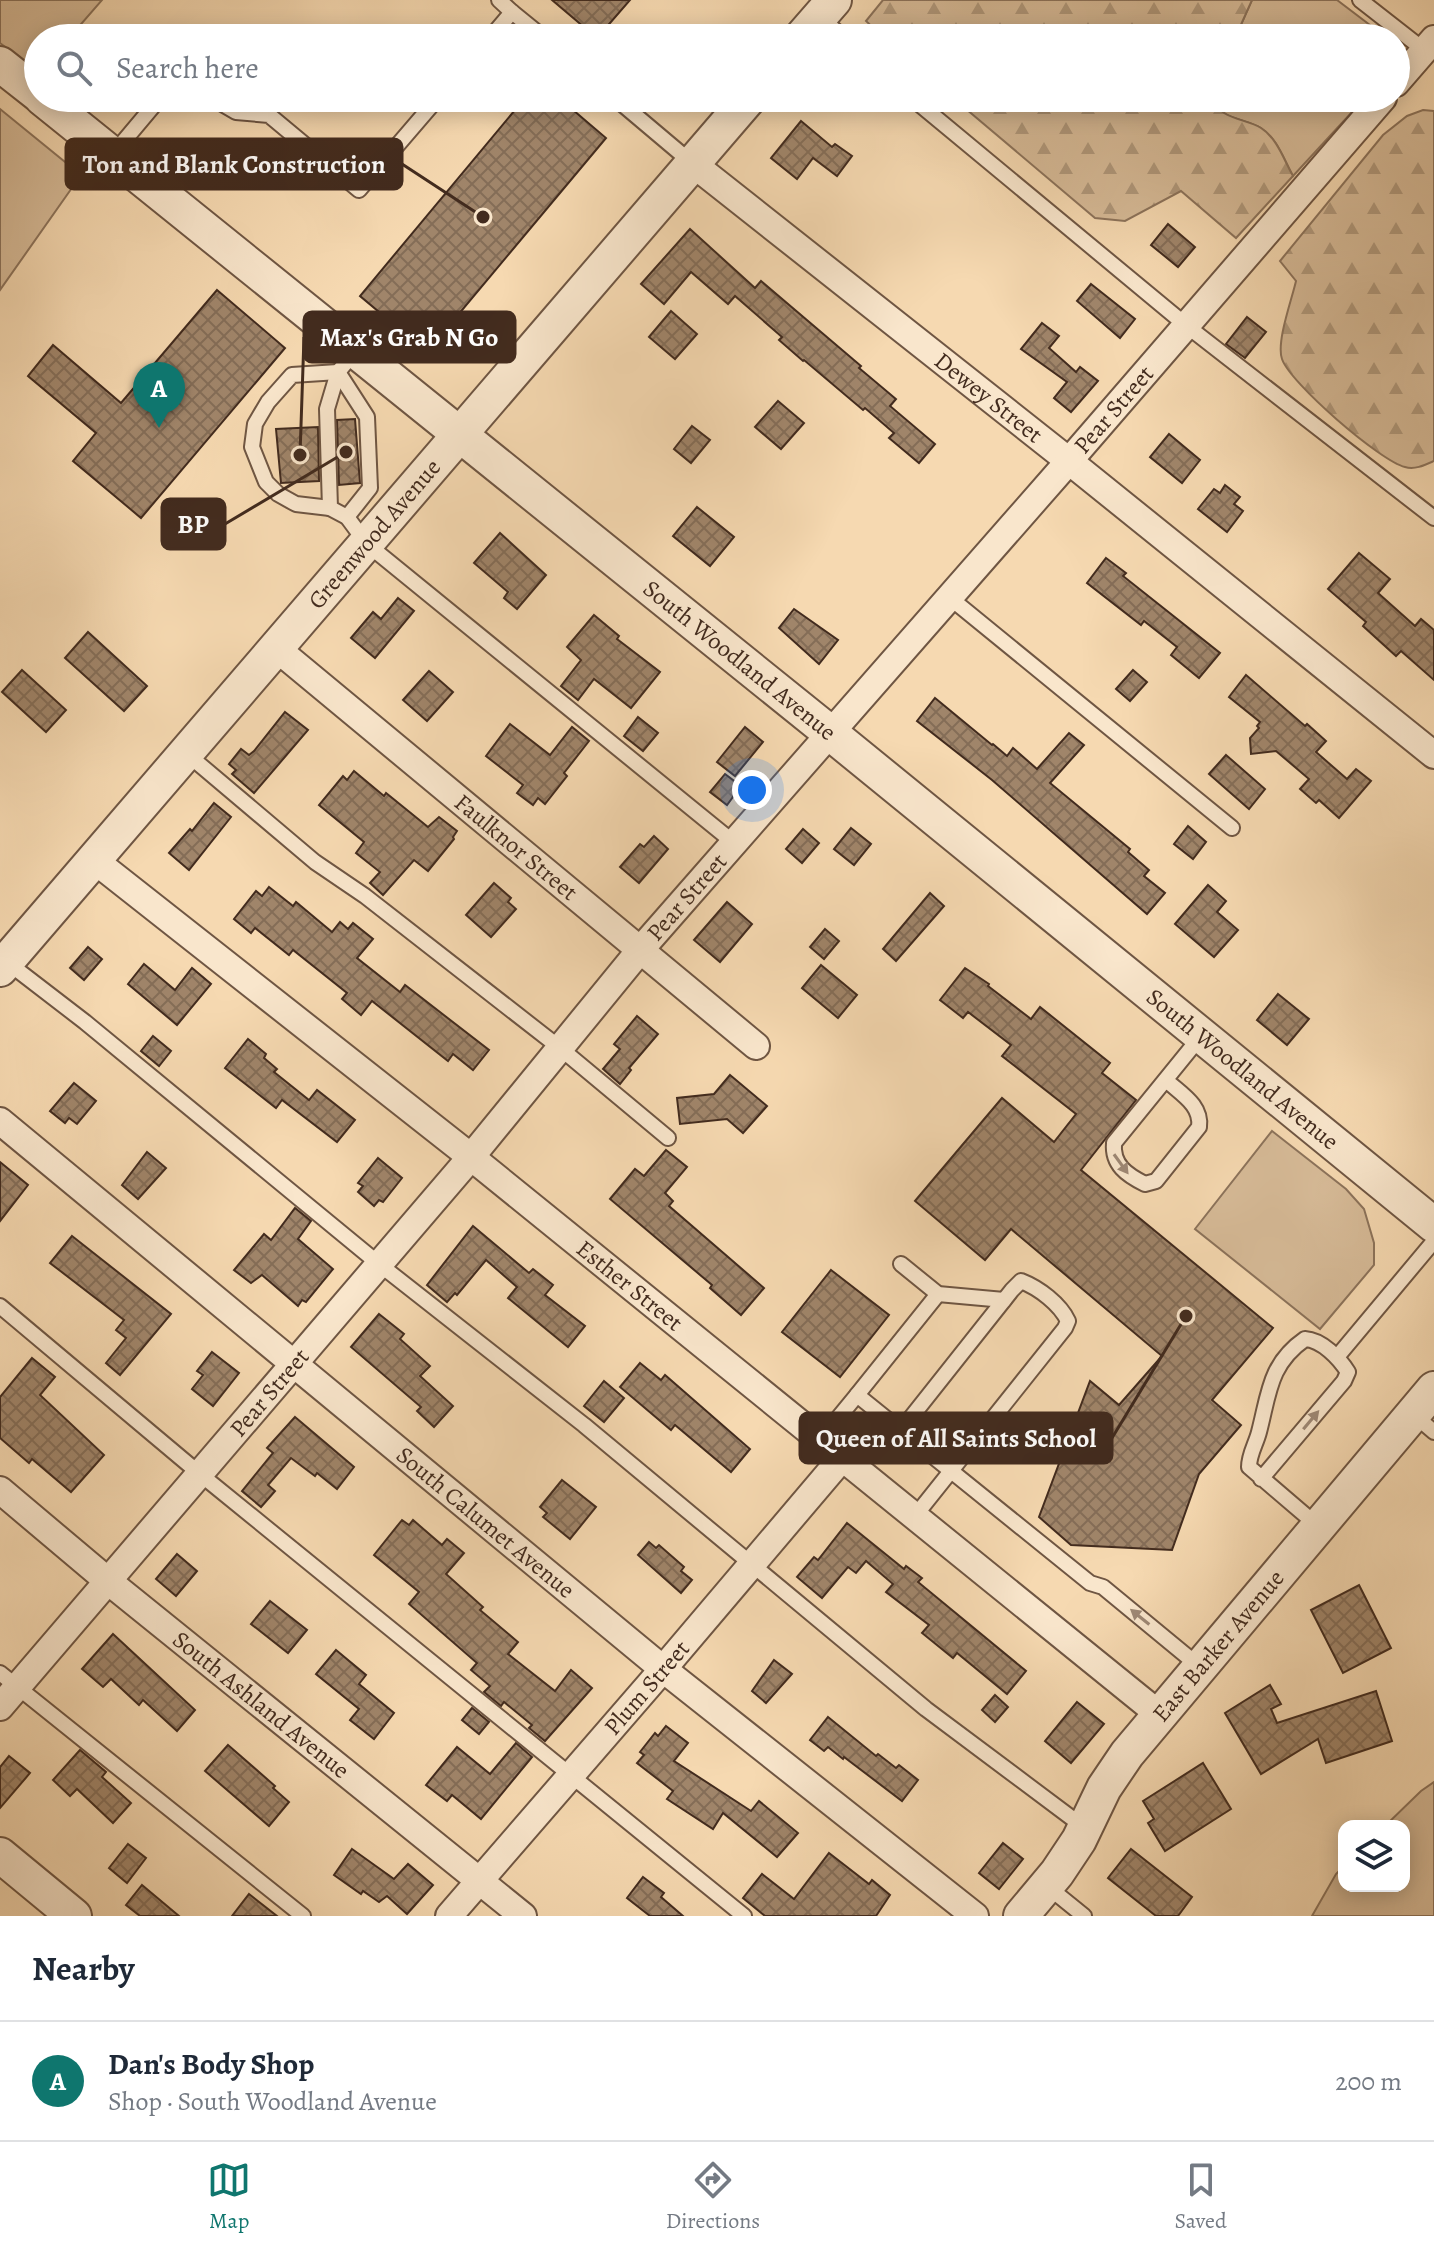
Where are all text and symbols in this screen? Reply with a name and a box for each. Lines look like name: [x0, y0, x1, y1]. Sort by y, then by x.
search box: [24, 24, 1410, 112]
icon: search: [52, 46, 96, 90]
text: Search here: [116, 48, 259, 88]
callout: Ton and Blank Construction: [66, 139, 402, 189]
text: Ton and Blank Construction: [82, 147, 386, 182]
callout: Max's Grab N Go: [304, 312, 515, 362]
text: Max's Grab N Go: [320, 320, 498, 355]
street label: Dewey Street: [928, 345, 1049, 450]
street label: Pear Street: [1066, 358, 1161, 460]
pin: A: [133, 362, 185, 428]
street label: Greenwood Avenue: [301, 452, 448, 616]
callout: BP: [162, 499, 225, 549]
text: BP: [177, 507, 209, 542]
street label: South Woodland Avenue: [636, 573, 843, 748]
your location: [732, 770, 772, 810]
street label: Faulknor Street: [448, 787, 585, 908]
street label: Pear Street: [639, 846, 734, 948]
street label: South Woodland Avenue: [1140, 981, 1345, 1157]
one-way arrow: [1113, 1153, 1129, 1175]
street label: Esther Street: [570, 1233, 690, 1338]
street label: Pear Street: [222, 1341, 316, 1444]
one-way arrow: [1302, 1410, 1319, 1430]
callout: Queen of All Saints School: [800, 1413, 1112, 1463]
text: Queen of All Saints School: [816, 1421, 1097, 1456]
street label: South Calumet Avenue: [390, 1439, 582, 1606]
street label: East Barker Avenue: [1145, 1563, 1291, 1729]
one-way arrow: [1130, 1610, 1150, 1626]
street label: South Ashland Avenue: [166, 1623, 356, 1786]
street label: Plum Street: [597, 1633, 697, 1742]
map controls: [1338, 1820, 1410, 1892]
button: layers: [1338, 1820, 1410, 1892]
text: Nearby: [32, 1945, 135, 1992]
text: Dan's Body Shop: [108, 2044, 314, 2084]
text: A: [50, 2064, 66, 2099]
text: 200 m: [1335, 2064, 1402, 2099]
text: Shop · South Woodland Avenue: [108, 2084, 437, 2119]
tab: Map: [207, 2158, 251, 2236]
tab: Directions: [666, 2158, 760, 2236]
tab: Saved: [1175, 2158, 1227, 2236]

